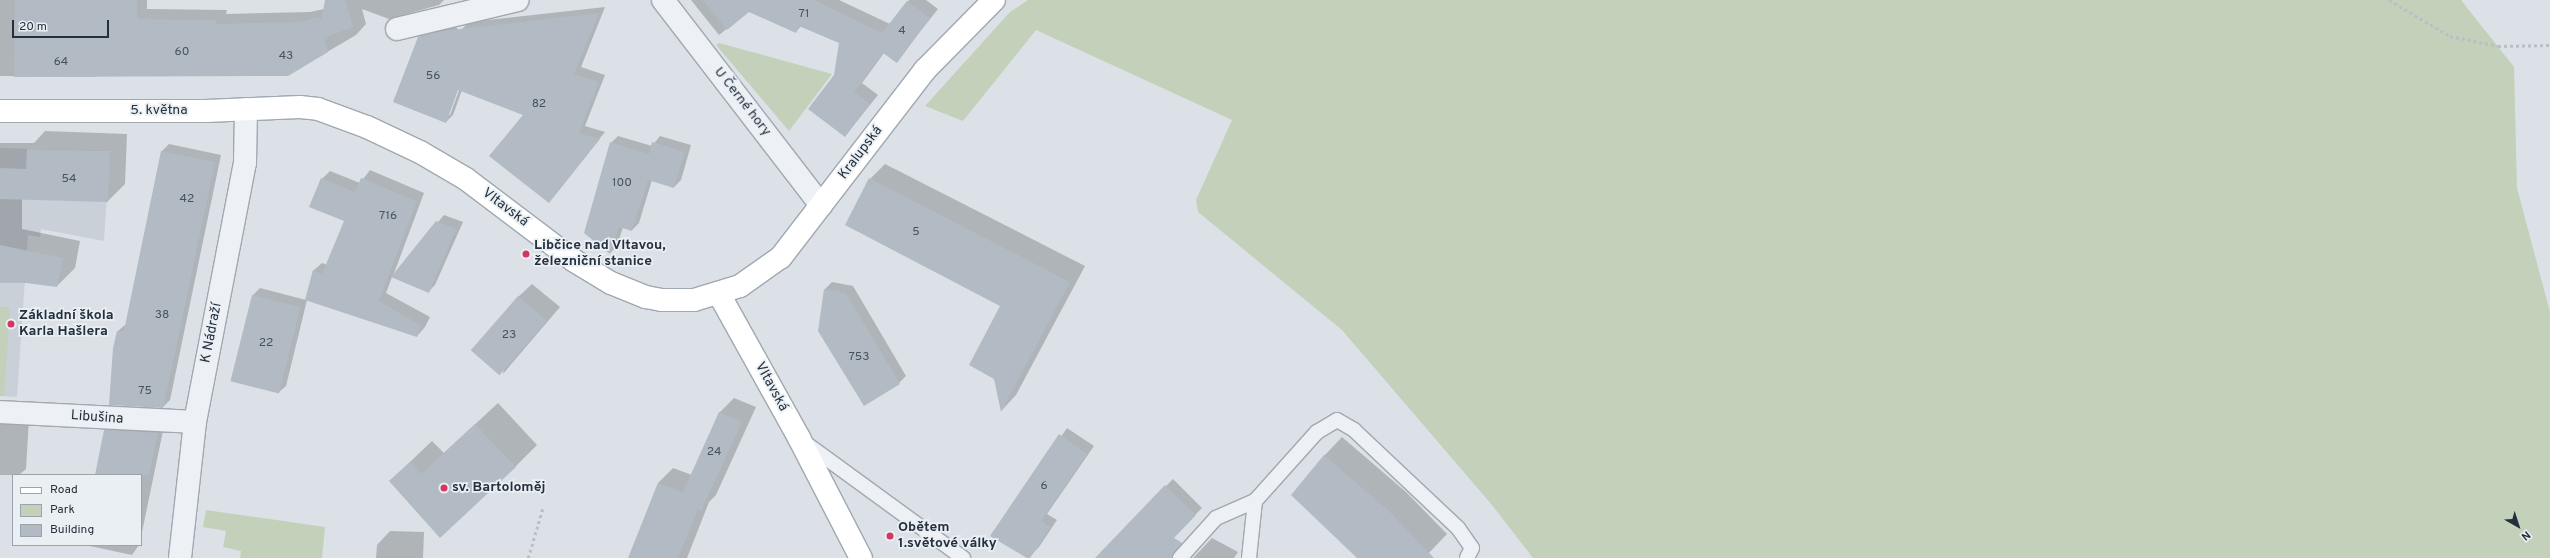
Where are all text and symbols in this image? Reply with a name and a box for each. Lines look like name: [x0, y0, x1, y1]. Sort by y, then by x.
house number: 71: [799, 8, 809, 22]
scale bar: [14, 12, 111, 38]
text: 20 m: [19, 19, 47, 35]
house number: 4: [898, 25, 906, 39]
house number: 60: [175, 46, 189, 60]
house number: 43: [279, 50, 293, 64]
house number: 64: [54, 56, 68, 70]
street label: U Černé hory: [710, 64, 774, 140]
house number: 56: [426, 70, 440, 84]
house number: 82: [532, 98, 546, 112]
street label: 5. května: [130, 103, 188, 119]
street label: Kralupská: [835, 123, 887, 183]
house number: 54: [61, 173, 77, 187]
house number: 100: [612, 177, 632, 191]
street label: Vltavská: [479, 185, 531, 231]
house number: 42: [180, 193, 194, 207]
house number: 716: [379, 210, 397, 224]
house number: 5: [912, 226, 920, 240]
place label: Libčice nad Vltavou, železniční stanice: [534, 238, 666, 270]
marker: Libčice nad Vltavou, železniční stanice: [521, 249, 531, 259]
street label: K Nádraží: [198, 302, 226, 364]
place label: Základní škola Karla Hašlera: [19, 308, 114, 340]
house number: 38: [155, 309, 169, 323]
marker: Základní škola Karla Hašlera: [6, 319, 16, 329]
house number: 23: [502, 329, 516, 343]
house number: 22: [259, 337, 273, 351]
house number: 753: [849, 351, 869, 365]
street label: Vltavská: [751, 360, 791, 414]
house number: 75: [138, 385, 152, 399]
street label: Libušina: [70, 408, 124, 428]
house number: 24: [707, 446, 721, 460]
legend: [12, 474, 142, 546]
place label: sv. Bartoloměj: [452, 480, 545, 496]
house number: 6: [1040, 480, 1048, 494]
text: Road: [50, 482, 78, 498]
marker: sv. Bartoloměj: [439, 483, 449, 493]
text: Park: [50, 502, 75, 518]
north arrow: [2498, 506, 2538, 546]
place label: Obětem 1.světové války: [898, 520, 997, 552]
text: Building: [50, 522, 94, 538]
text: N: [2518, 527, 2533, 543]
marker: Obětem 1.světové války: [885, 531, 895, 541]

